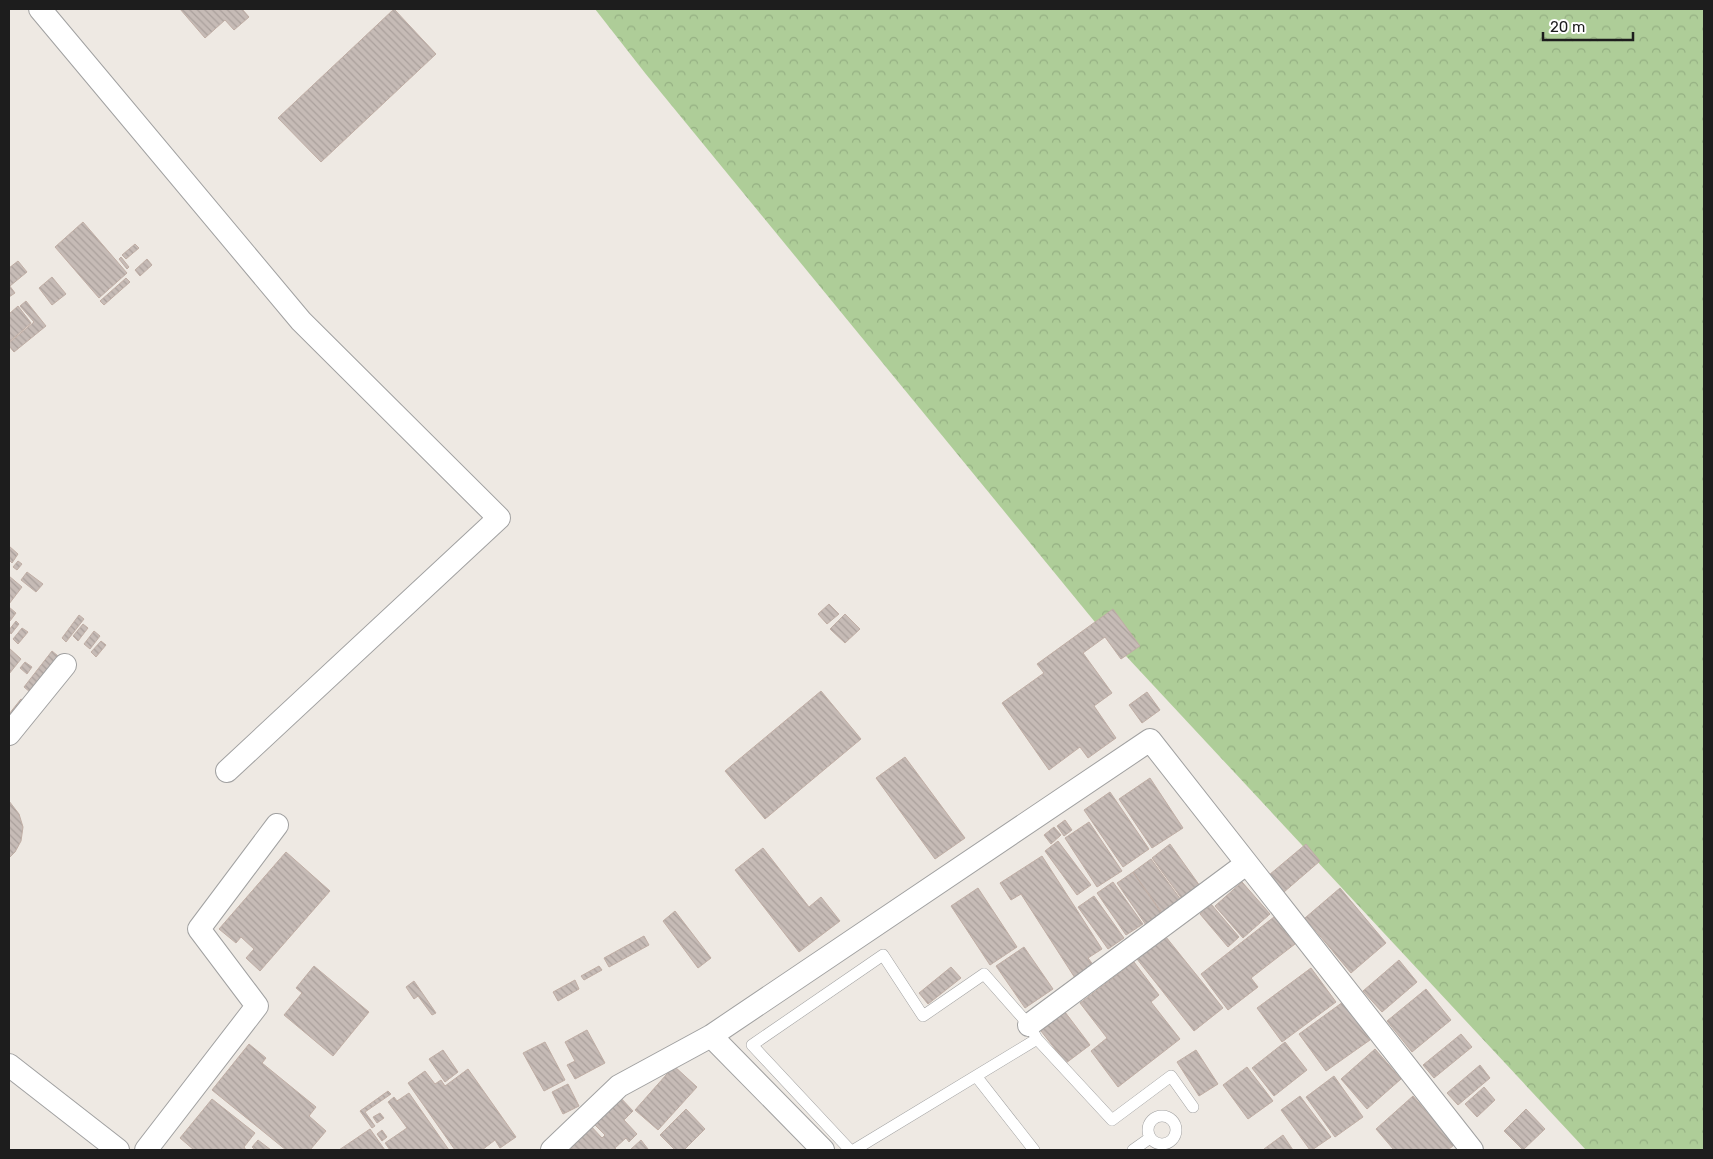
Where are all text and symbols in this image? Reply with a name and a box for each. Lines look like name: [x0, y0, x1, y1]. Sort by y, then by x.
scale bar: [1543, 10, 1633, 42]
text: 20 m: [1550, 18, 1585, 36]

